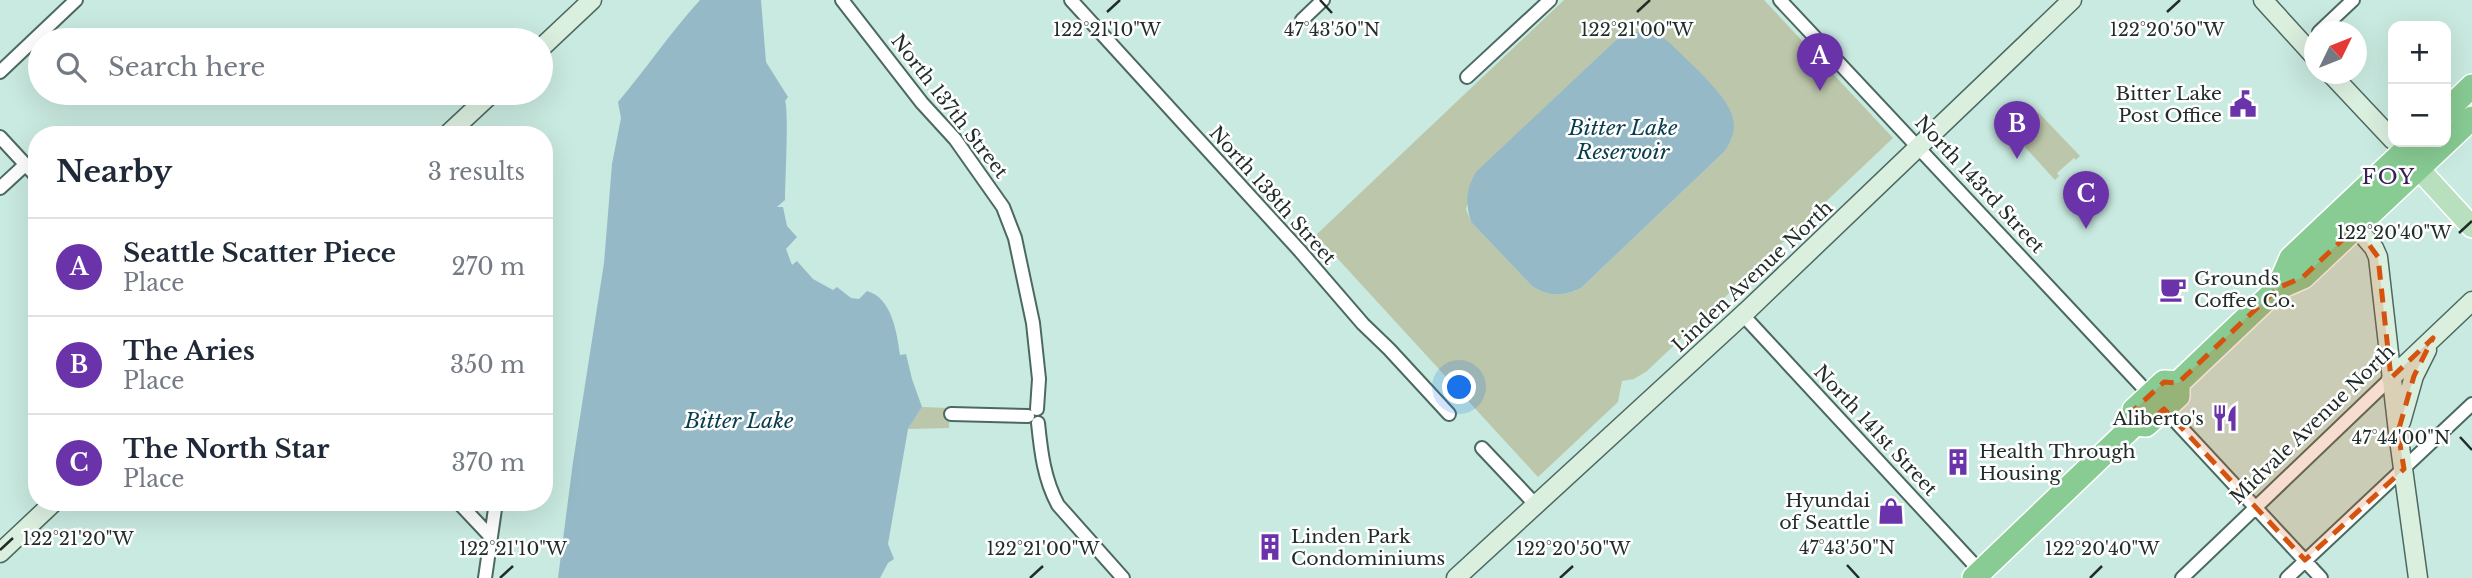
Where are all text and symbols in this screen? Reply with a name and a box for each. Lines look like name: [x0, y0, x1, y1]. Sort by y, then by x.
text: 122°21'10"W: [1053, 19, 1162, 41]
text: 47°43'50"N: [1284, 19, 1380, 41]
text: 122°21'00"W: [1581, 19, 1694, 41]
text: 122°20'50"W: [2110, 19, 2225, 41]
north arrow: [2304, 21, 2367, 84]
map controls: [2388, 21, 2451, 147]
button: +: [2388, 21, 2451, 84]
search box: [28, 28, 553, 105]
street label: North 137th Street: [886, 30, 1013, 184]
pin: A: [1797, 33, 1843, 91]
icon: search: [52, 48, 90, 86]
text: Search here: [108, 51, 265, 83]
place label: Bitter Lake Post Office: [2115, 82, 2222, 127]
button: −: [2388, 84, 2451, 147]
public building icon: Bitter Lake Post Office: [2228, 89, 2258, 119]
pin: B: [1994, 101, 2040, 159]
street label: North 143rd Street: [1910, 111, 2050, 258]
water label: Bitter Lake Reservoir: [1567, 115, 1678, 165]
street label: North 138th Street: [1204, 121, 1341, 270]
text: Nearby: [56, 153, 172, 190]
text: 3 results: [428, 158, 525, 186]
district label: FOY: [2362, 164, 2416, 190]
pin: C: [2063, 171, 2109, 229]
street label: Linden Avenue North: [1667, 196, 1837, 357]
text: 122°20'40"W: [2337, 222, 2452, 244]
text: Seattle Scatter Piece: [123, 237, 396, 269]
text: A: [70, 253, 88, 281]
text: 270 m: [452, 253, 525, 281]
place label: Grounds Coffee Co.: [2194, 267, 2295, 312]
text: Place: [123, 269, 185, 297]
cafe icon: Grounds Coffee Co.: [2158, 274, 2188, 304]
text: The Aries: [123, 335, 255, 367]
street label: Midvale Avenue North: [2225, 340, 2399, 509]
text: B: [70, 351, 88, 379]
text: 350 m: [450, 351, 525, 379]
street label: North 141st Street: [1809, 360, 1943, 501]
text: Place: [123, 367, 185, 395]
your location: [1442, 370, 1476, 404]
restaurant icon: Aliberto's: [2210, 403, 2240, 433]
place label: Aliberto's: [2112, 407, 2204, 430]
water label: Bitter Lake: [683, 408, 794, 434]
text: 47°44'00"N: [2352, 427, 2450, 449]
text: The North Star: [123, 433, 329, 465]
place label: Health Through Housing: [1979, 440, 2136, 485]
building icon: Health Through Housing: [1943, 447, 1973, 477]
text: C: [70, 449, 88, 477]
text: 370 m: [452, 449, 525, 477]
text: Place: [123, 465, 185, 493]
place label: Hyundai of Seattle: [1779, 489, 1871, 534]
shop icon: Hyundai of Seattle: [1876, 496, 1906, 526]
place label: Linden Park Condominiums: [1291, 525, 1445, 570]
text: 122°21'20"W: [22, 528, 134, 550]
building icon: Linden Park Condominiums: [1255, 532, 1285, 562]
text: 47°43'50"N: [1799, 537, 1895, 559]
text: 122°21'10"W: [459, 538, 568, 560]
text: 122°21'00"W: [987, 538, 1100, 560]
text: 122°20'50"W: [1516, 538, 1631, 560]
text: 122°20'40"W: [2045, 538, 2160, 560]

